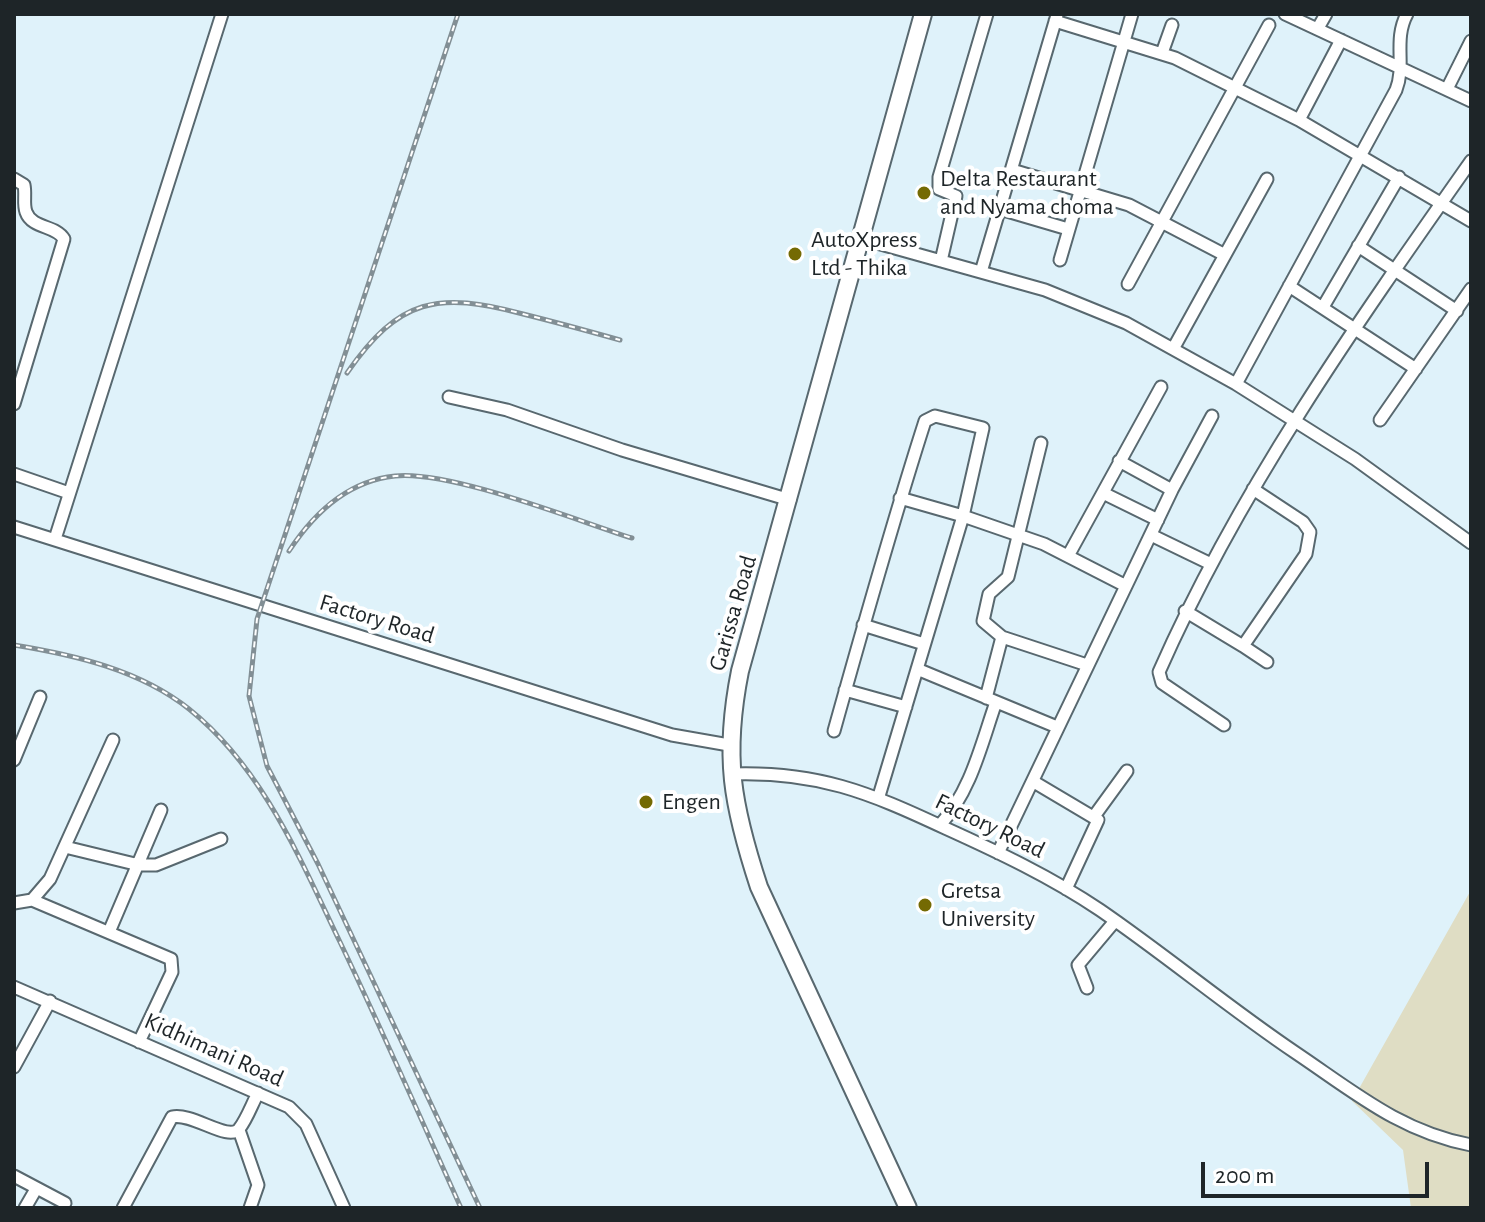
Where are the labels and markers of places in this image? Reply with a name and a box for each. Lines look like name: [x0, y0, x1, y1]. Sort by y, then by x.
place label: Delta Restaurant and Nyama choma: [940, 165, 1114, 221]
marker: Delta Restaurant and Nyama choma: [915, 184, 933, 202]
place label: AutoXpress Ltd - Thika: [811, 226, 918, 282]
marker: AutoXpress Ltd - Thika: [786, 245, 804, 263]
place label: Engen: [662, 788, 721, 816]
marker: Engen: [637, 793, 655, 811]
place label: Gretsa University: [941, 877, 1035, 933]
marker: Gretsa University: [916, 896, 934, 914]

